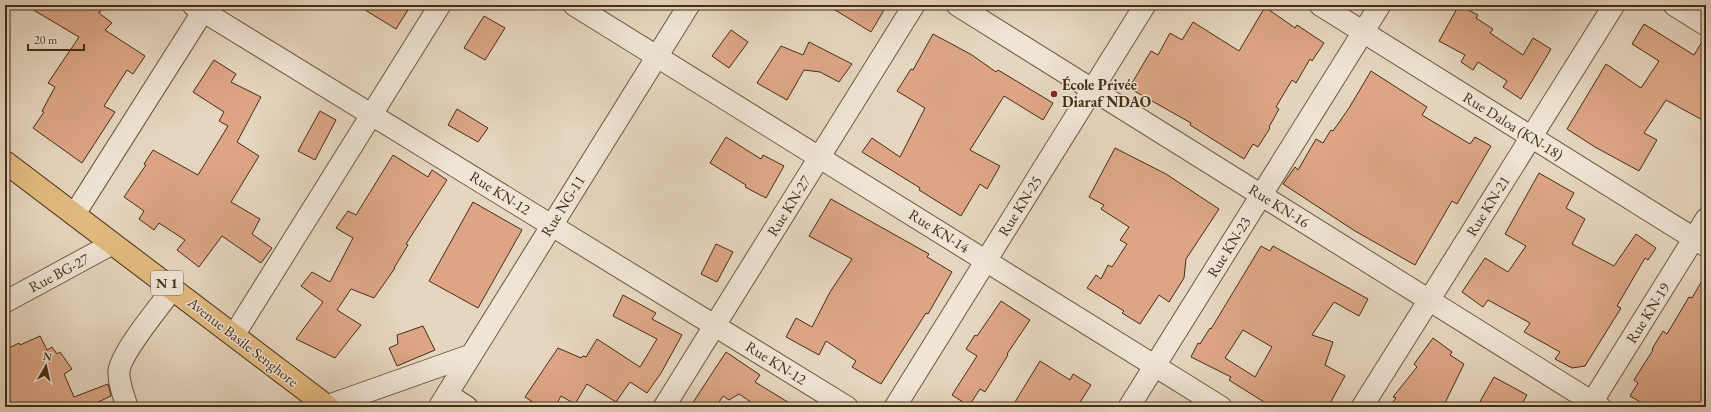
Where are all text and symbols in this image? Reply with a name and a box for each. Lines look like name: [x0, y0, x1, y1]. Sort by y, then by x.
scale bar: [28, 26, 84, 52]
text: 20 m: [34, 32, 58, 48]
place label: École Privée Diaraf NDAO: [1062, 75, 1151, 111]
street label: Rue Daloa (KN-18): [1460, 87, 1567, 164]
marker: École Privée Diaraf NDAO: [1049, 89, 1059, 99]
street label: Rue KN-12: [466, 166, 535, 219]
street label: Rue KN-27: [762, 171, 815, 240]
street label: Rue NG-11: [536, 172, 589, 240]
street label: Rue KN-25: [993, 172, 1046, 240]
street label: Rue KN-21: [1461, 172, 1514, 240]
street label: Rue KN-16: [1245, 179, 1313, 232]
street label: Rue KN-14: [905, 204, 974, 257]
street label: Rue KN-23: [1202, 213, 1255, 281]
street label: Rue BG-27: [25, 248, 93, 296]
road number: N 1: [151, 271, 183, 295]
street label: Rue KN-19: [1621, 279, 1674, 347]
street label: Avenue Basile Senghore: [183, 292, 303, 391]
street label: Rue KN-12: [742, 336, 811, 389]
north arrow: [26, 346, 66, 386]
text: N: [42, 349, 53, 364]

